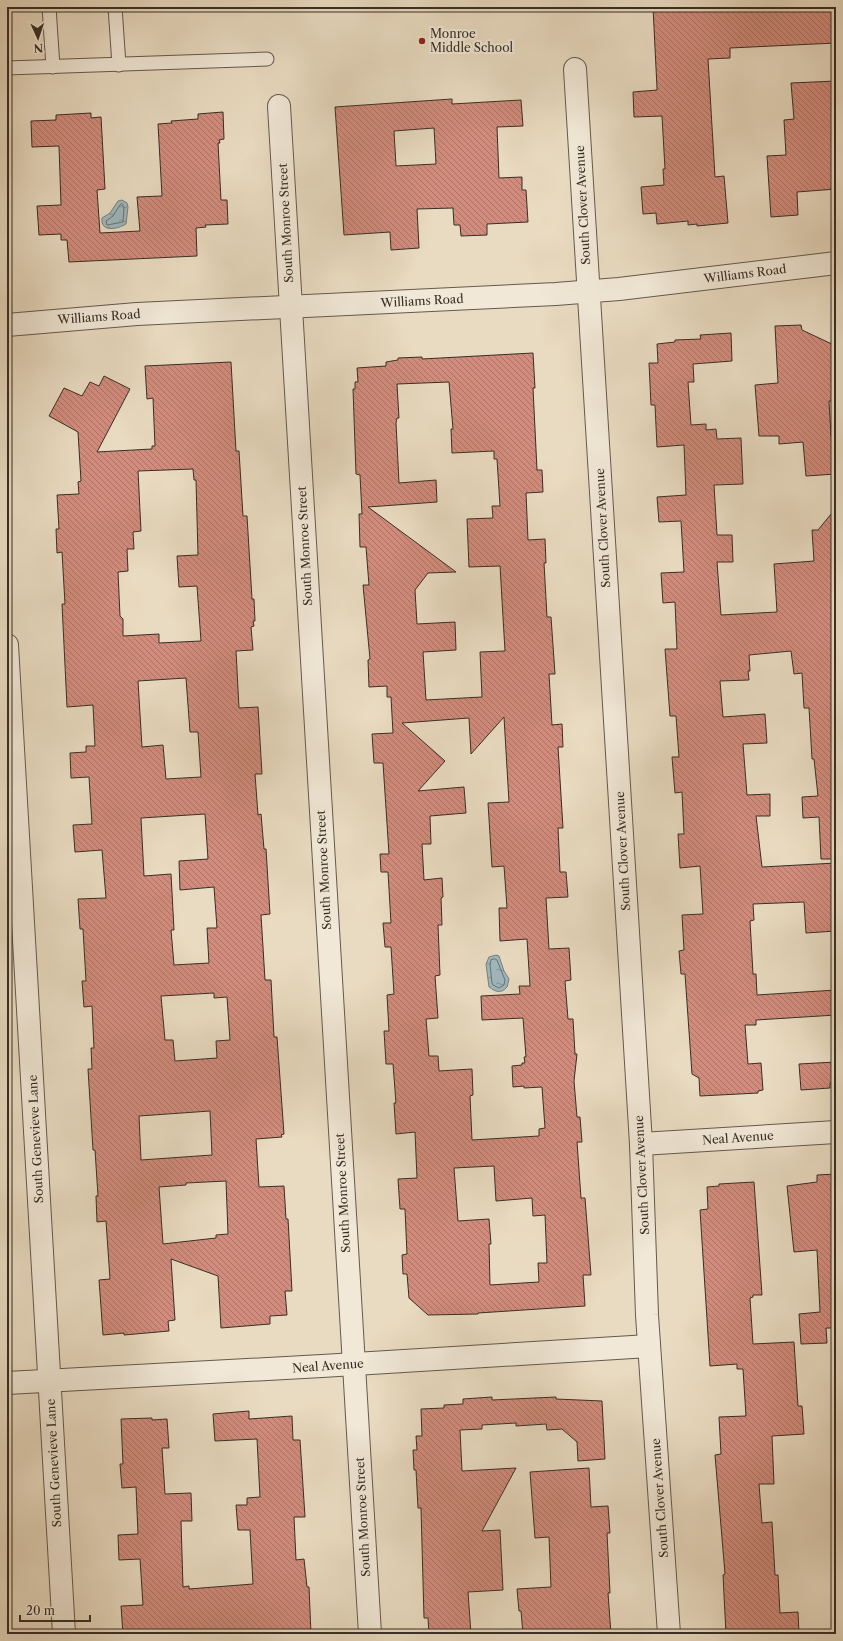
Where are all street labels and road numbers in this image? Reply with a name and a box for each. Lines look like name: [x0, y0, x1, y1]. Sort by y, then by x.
street label: South Clover Avenue: [572, 145, 593, 265]
street label: South Monroe Street: [275, 162, 296, 283]
street label: Williams Road: [702, 261, 788, 286]
street label: Williams Road: [379, 291, 465, 310]
street label: Williams Road: [56, 306, 142, 327]
street label: South Clover Avenue: [592, 468, 613, 588]
street label: South Monroe Street: [294, 485, 315, 606]
street label: South Clover Avenue: [612, 791, 633, 911]
street label: South Monroe Street: [313, 809, 334, 930]
street label: South Genevieve Lane: [25, 1074, 46, 1204]
street label: South Clover Avenue: [631, 1115, 652, 1235]
street label: Neal Avenue: [702, 1128, 774, 1147]
street label: South Monroe Street: [332, 1132, 353, 1253]
street label: Neal Avenue: [292, 1356, 364, 1375]
street label: South Genevieve Lane: [43, 1398, 64, 1528]
street label: South Clover Avenue: [648, 1437, 671, 1558]
street label: South Monroe Street: [352, 1456, 373, 1577]

